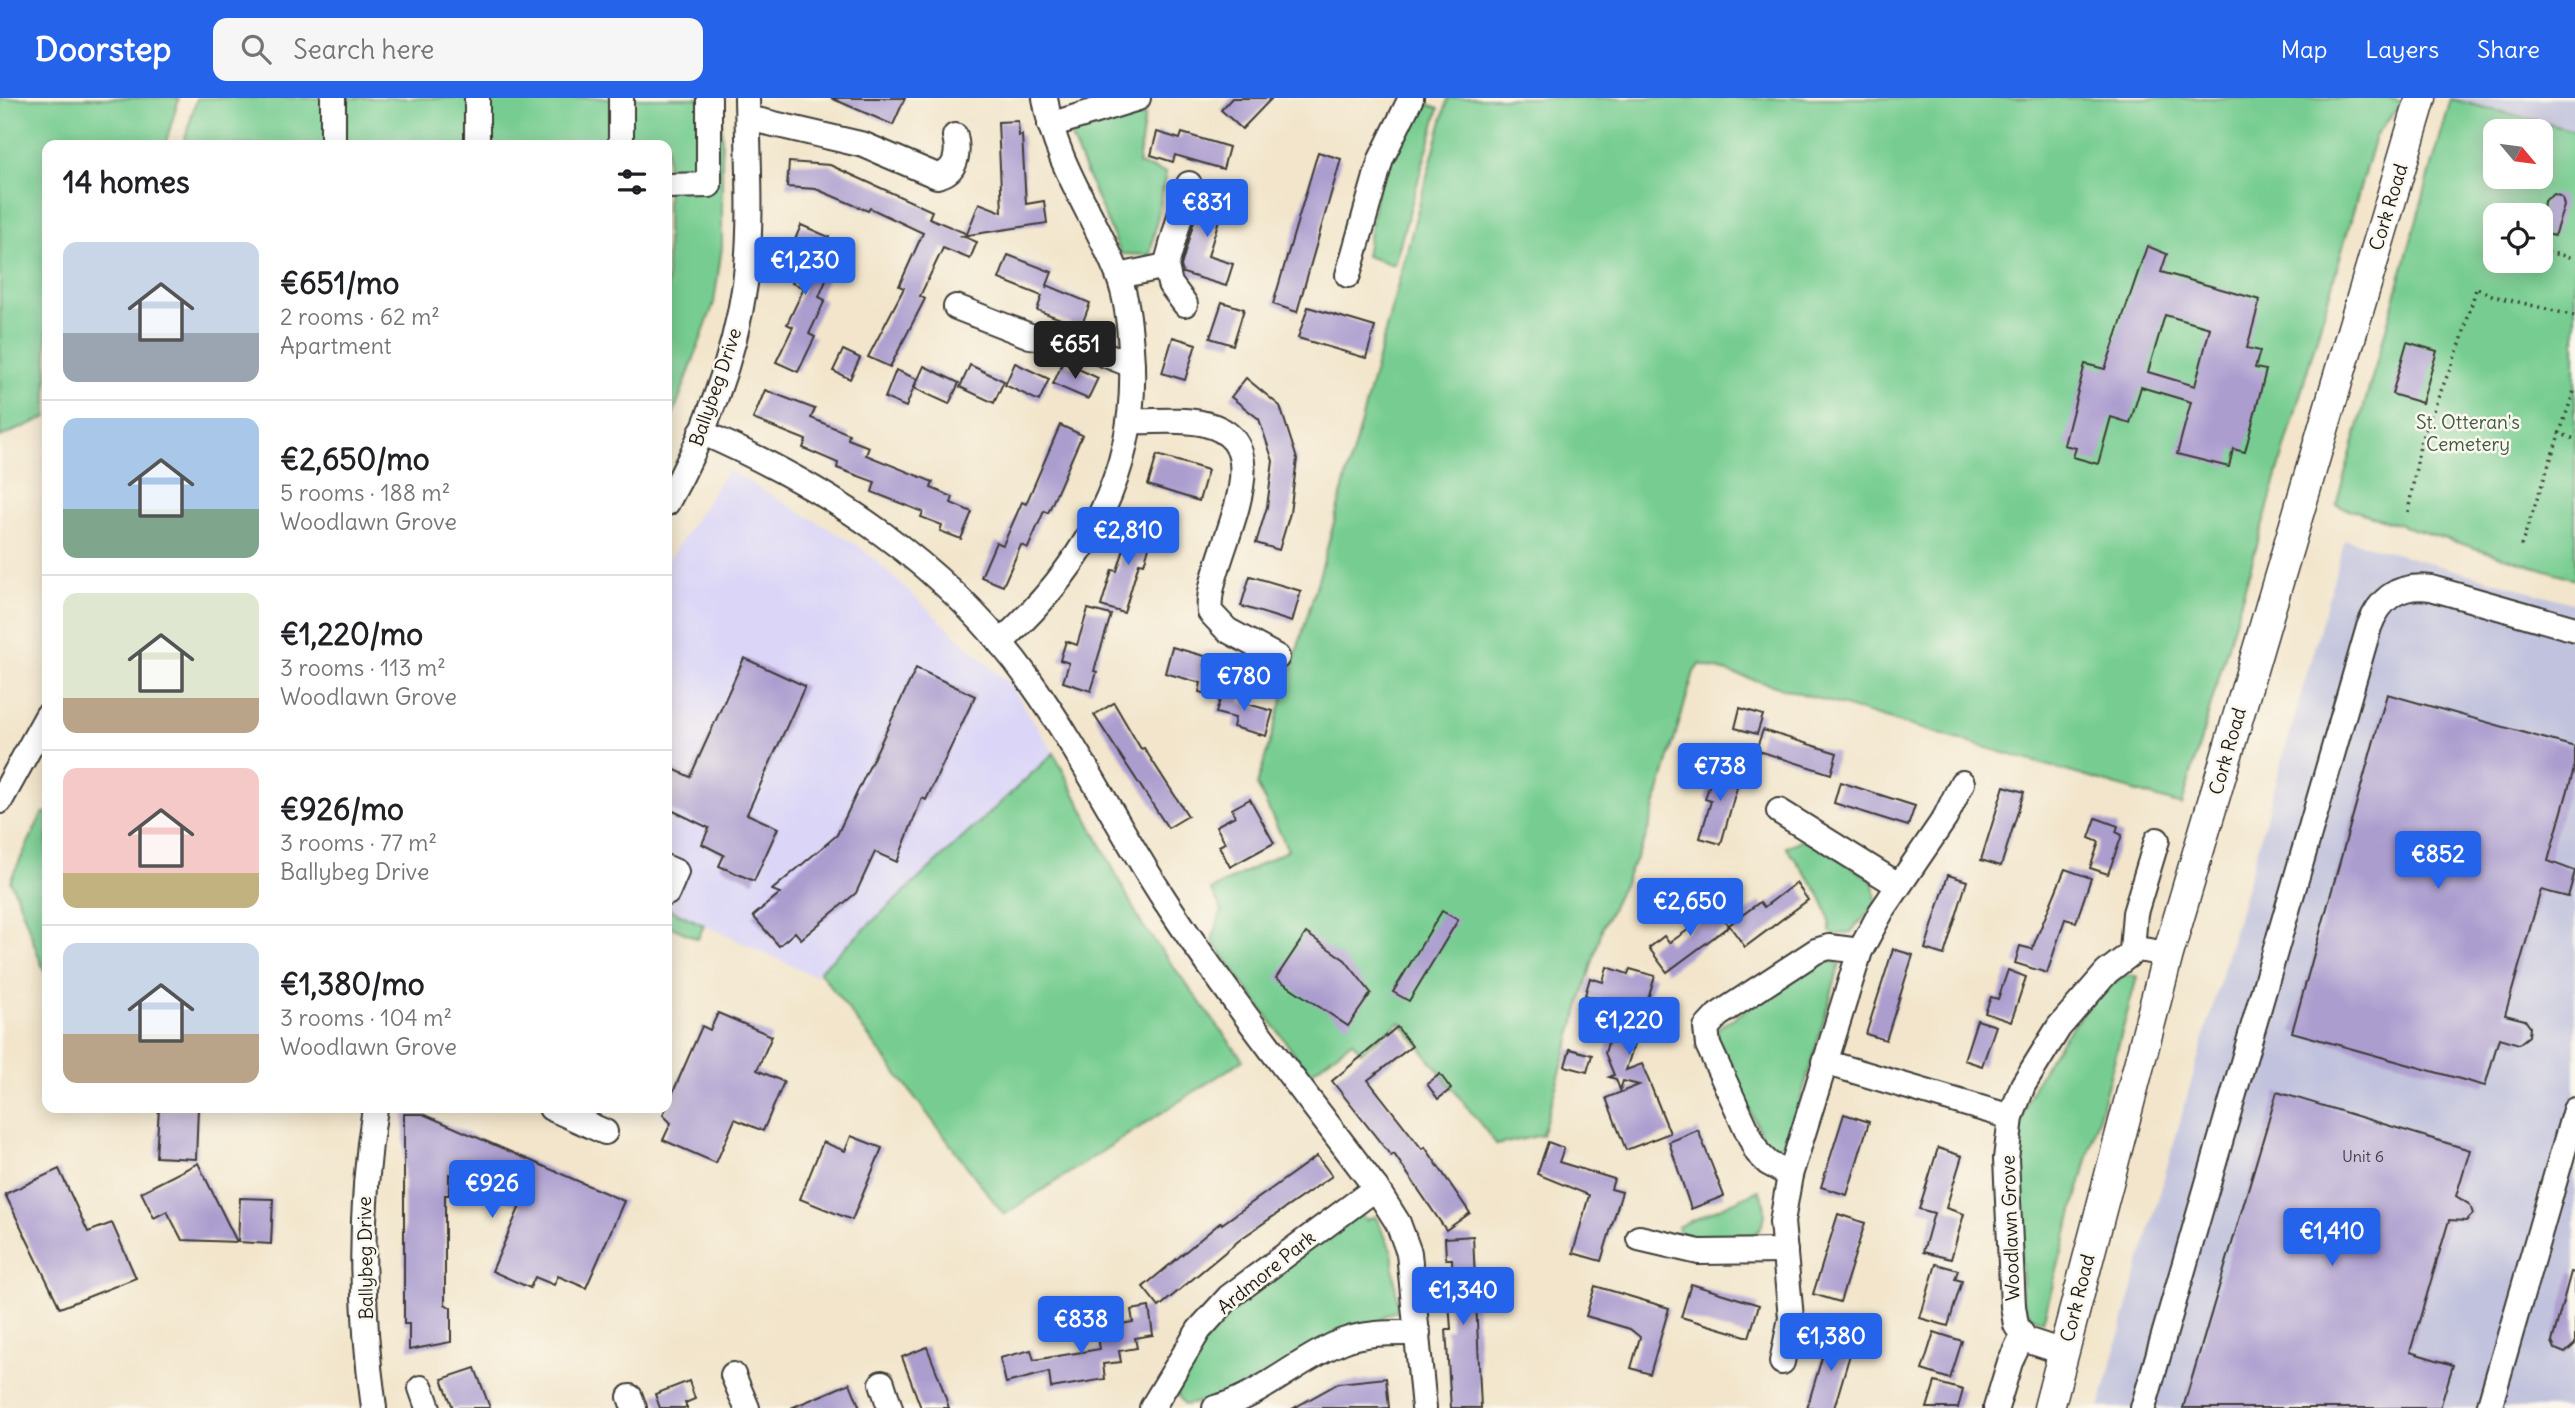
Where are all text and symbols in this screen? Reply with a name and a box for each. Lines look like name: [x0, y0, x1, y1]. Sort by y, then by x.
search box: [213, 18, 703, 81]
text: Doorstep: [35, 28, 171, 70]
icon: search: [237, 30, 275, 68]
text: Search here: [293, 33, 434, 66]
text: Map: [2281, 34, 2327, 64]
text: Layers: [2365, 34, 2439, 64]
text: Share: [2477, 34, 2540, 64]
north arrow: [2483, 119, 2553, 189]
map controls: [2483, 119, 2553, 273]
street label: Cork Road: [2363, 161, 2413, 253]
text: 14 homes: [63, 163, 190, 201]
icon: filters: [613, 163, 651, 201]
pin: €831: [1166, 180, 1248, 239]
text: €831: [1182, 187, 1232, 216]
button: locate: [2483, 203, 2553, 273]
pin: €1,230: [748, 238, 862, 297]
text: €1,230: [770, 245, 840, 274]
text: €651/mo: [280, 264, 399, 302]
icon: home: [119, 270, 203, 354]
text: 2 rooms · 62 m²: [280, 302, 440, 331]
pin: €651: [1034, 322, 1116, 381]
street label: Ballybeg Drive: [684, 325, 746, 449]
text: €651: [1050, 329, 1100, 358]
text: Apartment: [280, 331, 392, 360]
park label: St. Otteran's Cemetery: [2416, 410, 2520, 456]
text: €2,650/mo: [280, 440, 430, 478]
icon: home: [119, 446, 203, 530]
text: 5 rooms · 188 m²: [280, 478, 450, 507]
text: Woodlawn Grove: [280, 507, 457, 536]
pin: €2,810: [1071, 508, 1185, 567]
text: €2,810: [1093, 515, 1163, 544]
text: €1,220/mo: [280, 615, 423, 653]
icon: home: [119, 621, 203, 705]
text: 3 rooms · 113 m²: [280, 653, 446, 682]
pin: €780: [1203, 654, 1285, 713]
text: €780: [1217, 661, 1271, 690]
text: Woodlawn Grove: [280, 682, 457, 711]
street label: Cork Road: [2203, 705, 2251, 797]
pin: €738: [1679, 744, 1761, 803]
text: €738: [1694, 751, 1746, 780]
text: €926/mo: [280, 790, 404, 828]
icon: home: [119, 796, 203, 880]
text: 3 rooms · 77 m²: [280, 828, 437, 857]
pin: €852: [2397, 832, 2479, 891]
text: €852: [2411, 839, 2465, 868]
text: Ballybeg Drive: [280, 857, 429, 886]
pin: €2,650: [1633, 878, 1747, 938]
text: €2,650: [1653, 886, 1727, 915]
text: €1,380/mo: [280, 965, 425, 1003]
icon: home: [119, 971, 203, 1055]
pin: €1,220: [1572, 998, 1686, 1057]
text: 3 rooms · 104 m²: [280, 1003, 452, 1032]
text: €1,220: [1595, 1005, 1663, 1034]
text: Woodlawn Grove: [280, 1032, 457, 1061]
house number: Unit 6: [2342, 1146, 2384, 1166]
street label: Woodlawn Grove: [1995, 1155, 2025, 1301]
pin: €926: [451, 1160, 533, 1220]
text: €926: [465, 1168, 519, 1197]
street label: Ballybeg Drive: [352, 1196, 378, 1320]
pin: €1,410: [2275, 1208, 2389, 1268]
text: €1,410: [2299, 1216, 2365, 1245]
street label: Ardmore Park: [1212, 1225, 1320, 1319]
street label: Cork Road: [2055, 1252, 2099, 1344]
pin: €1,340: [1406, 1268, 1520, 1327]
text: €1,340: [1428, 1275, 1498, 1304]
pin: €838: [1040, 1296, 1122, 1356]
text: €838: [1054, 1304, 1108, 1333]
pin: €1,380: [1774, 1314, 1888, 1373]
text: €1,380: [1796, 1321, 1866, 1350]

